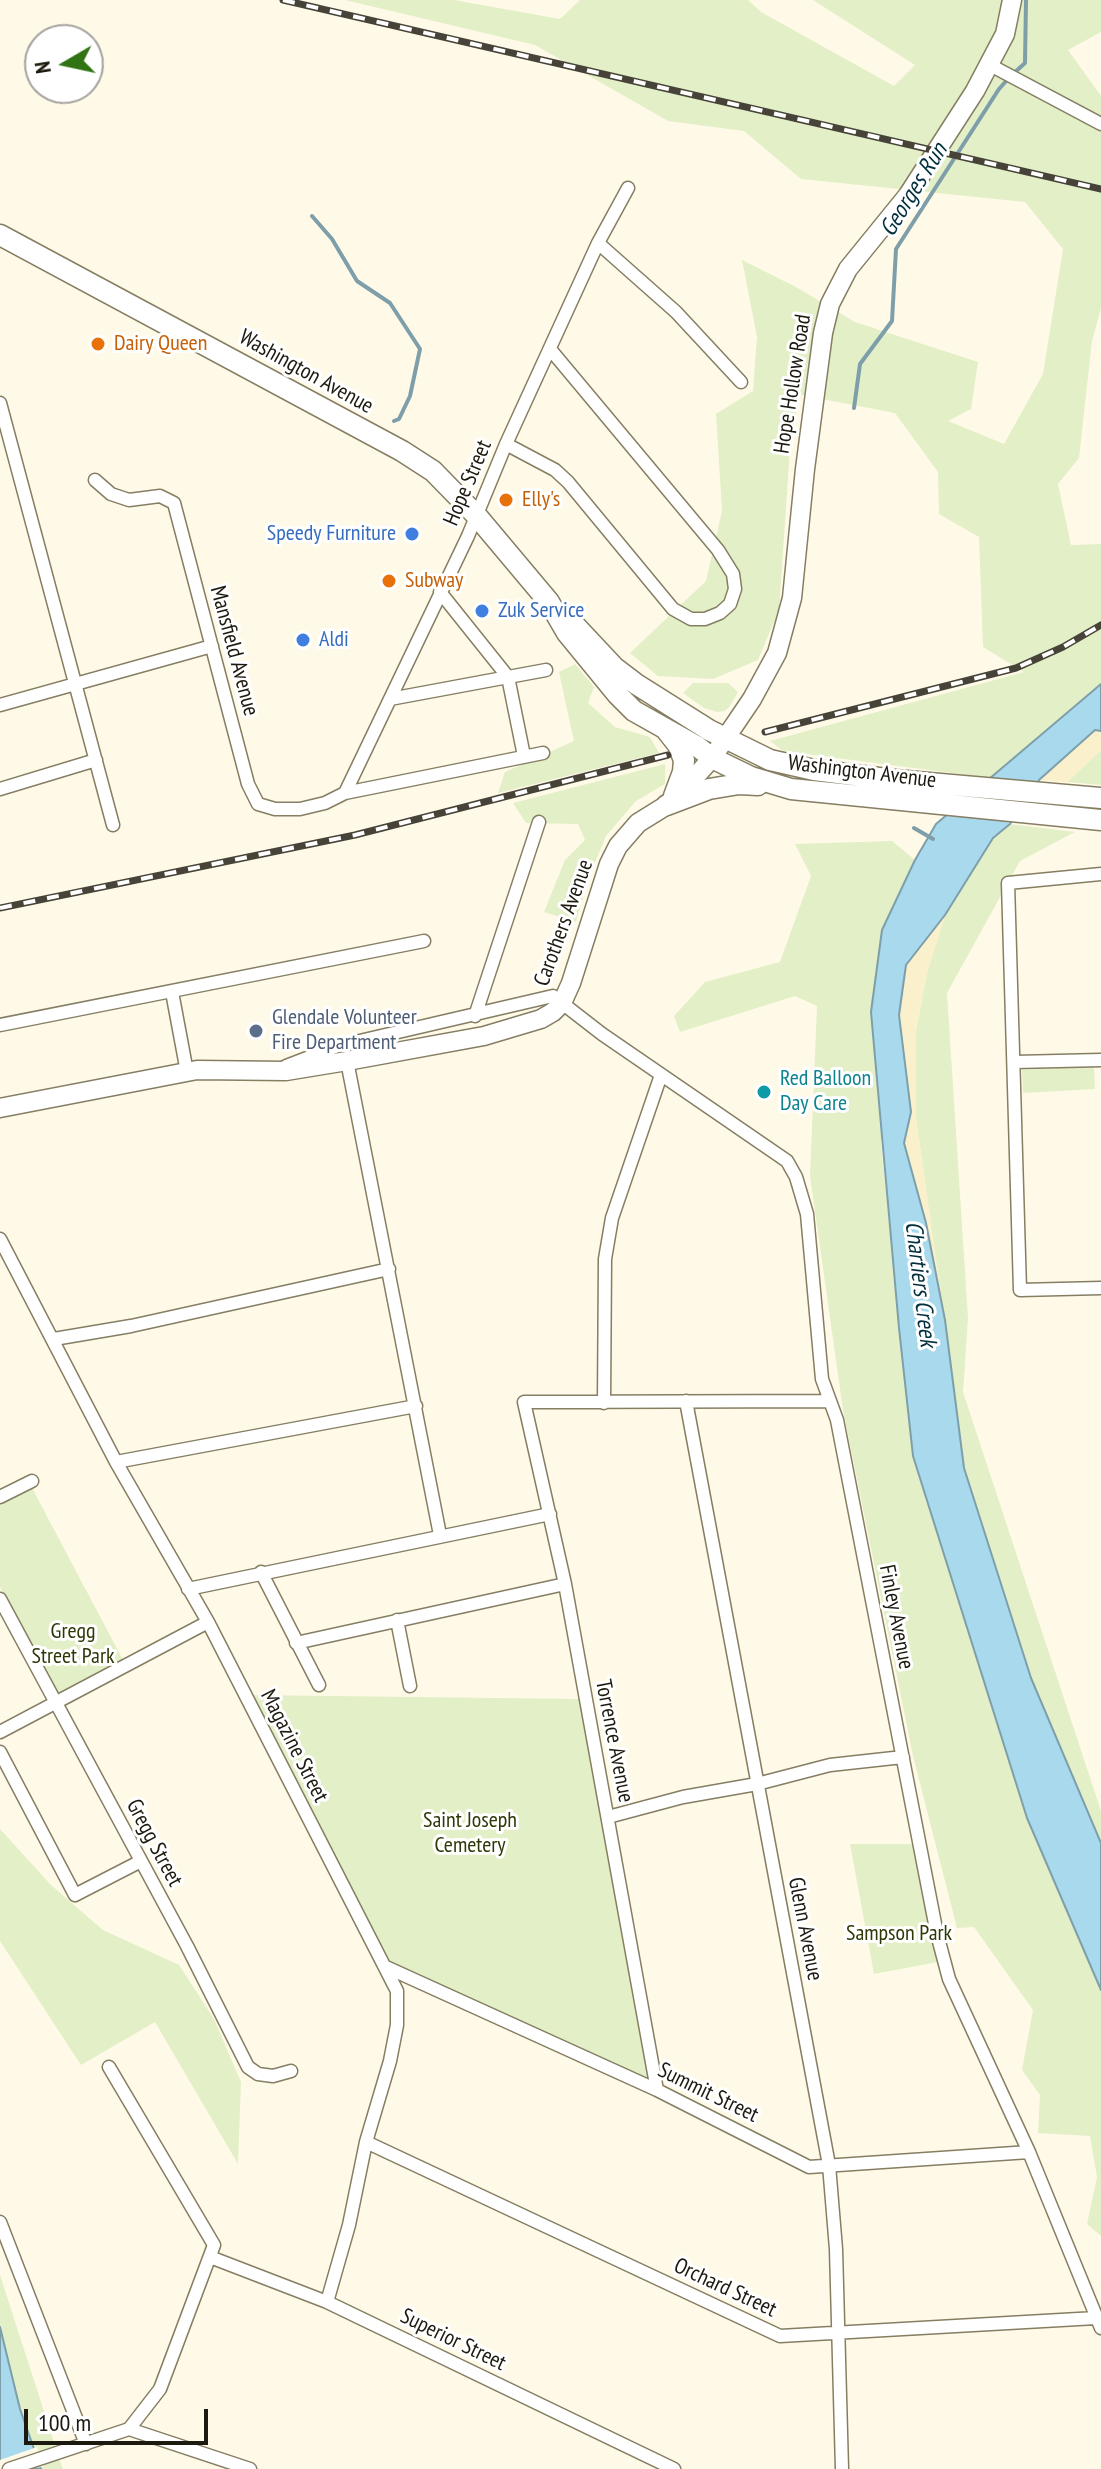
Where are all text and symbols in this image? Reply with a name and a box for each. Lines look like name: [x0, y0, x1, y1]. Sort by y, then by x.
north arrow: [24, 24, 104, 104]
text: N: [28, 59, 57, 76]
water label: Georges Run: [874, 138, 954, 242]
street label: Hope Hollow Road: [769, 312, 817, 456]
street label: Washington Avenue: [234, 324, 378, 420]
place label: Dairy Queen: [114, 331, 207, 357]
marker: Dairy Queen: [89, 335, 107, 353]
street label: Hope Street: [438, 436, 498, 530]
place label: Elly's: [522, 487, 560, 513]
marker: Elly's: [497, 491, 515, 509]
place label: Speedy Furniture: [267, 521, 396, 547]
marker: Speedy Furniture: [403, 525, 421, 543]
place label: Subway: [405, 568, 463, 594]
marker: Subway: [380, 572, 398, 590]
street label: Mansfield Avenue: [204, 583, 264, 719]
place label: Zuk Service: [498, 598, 584, 624]
marker: Zuk Service: [473, 602, 491, 620]
place label: Aldi: [319, 627, 349, 653]
marker: Aldi: [294, 631, 312, 649]
street label: Washington Avenue: [786, 750, 938, 794]
street label: Carothers Avenue: [529, 856, 599, 990]
place label: Glendale Volunteer Fire Department: [272, 1005, 417, 1056]
marker: Glendale Volunteer Fire Department: [247, 1022, 265, 1040]
place label: Red Balloon Day Care: [780, 1066, 871, 1118]
marker: Red Balloon Day Care: [755, 1083, 773, 1101]
water label: Chartiers Creek: [898, 1220, 942, 1348]
street label: Finley Avenue: [873, 1562, 919, 1672]
park label: Gregg Street Park: [32, 1619, 114, 1670]
street label: Torrence Avenue: [589, 1677, 639, 1805]
street label: Magazine Street: [254, 1685, 334, 1807]
street label: Gregg Street: [120, 1795, 188, 1891]
park label: Saint Joseph Cemetery: [423, 1808, 517, 1860]
street label: Glenn Avenue: [782, 1875, 828, 1983]
park label: Sampson Park: [846, 1921, 952, 1947]
street label: Summit Street: [653, 2057, 763, 2129]
street label: Orchard Street: [669, 2253, 781, 2323]
street label: Superior Street: [396, 2303, 510, 2377]
scale bar: [28, 2393, 212, 2443]
text: 100 m: [38, 2407, 91, 2438]

